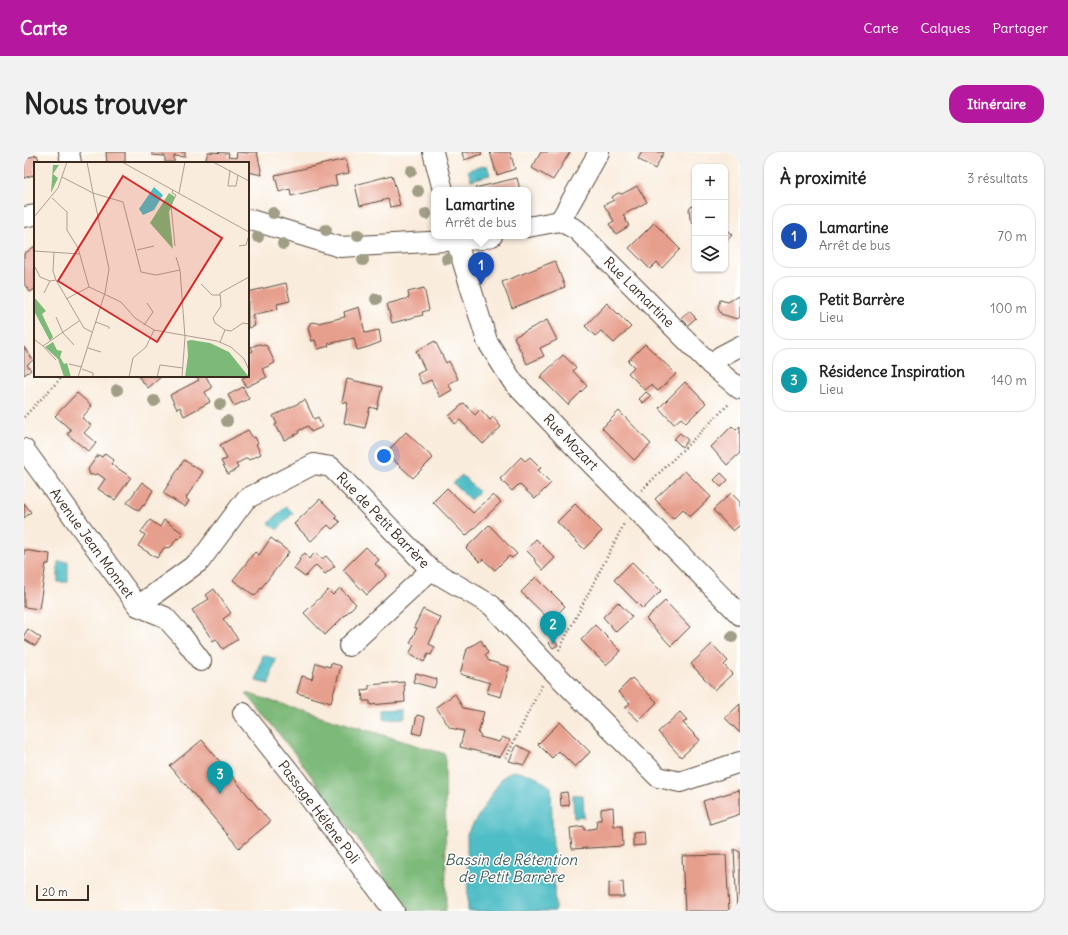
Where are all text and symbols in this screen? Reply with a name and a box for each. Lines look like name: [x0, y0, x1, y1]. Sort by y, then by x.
text: Carte: [20, 16, 67, 40]
text: Carte: [864, 19, 898, 37]
text: Calques: [920, 19, 970, 37]
text: Partager: [992, 19, 1048, 37]
button: Itinéraire: [949, 85, 1044, 123]
text: Nous trouver: [24, 86, 187, 122]
inset map: [34, 162, 249, 377]
map controls: [692, 164, 728, 272]
button: +: [692, 164, 728, 200]
text: À proximité: [780, 167, 866, 189]
text: 3 résultats: [967, 170, 1028, 187]
popup: [431, 187, 531, 239]
text: Lamartine: [445, 195, 515, 214]
button: −: [692, 200, 728, 236]
text: Arrêt de bus: [445, 214, 517, 231]
text: Lamartine: [819, 218, 889, 237]
text: 1: [791, 228, 797, 245]
text: 70 m: [998, 228, 1027, 245]
button: layers: [692, 236, 728, 272]
text: Arrêt de bus: [819, 237, 890, 254]
pin: 1: [468, 252, 494, 285]
street label: Rue Lamartine: [600, 253, 678, 331]
text: Petit Barrère: [819, 290, 905, 309]
text: 2: [790, 300, 798, 317]
text: 100 m: [990, 300, 1027, 317]
text: Lieu: [819, 309, 844, 326]
text: Résidence Inspiration: [819, 362, 965, 381]
text: 3: [790, 372, 798, 389]
text: 140 m: [991, 372, 1027, 389]
text: Lieu: [819, 381, 844, 398]
street label: Rue Mozart: [540, 410, 603, 474]
your location: [374, 446, 394, 466]
street label: Rue de Petit Barrère: [333, 468, 433, 572]
street label: Avenue Jean Monnet: [46, 484, 138, 602]
pin: 2: [540, 611, 566, 644]
street label: Passage Hélène Poli: [274, 757, 364, 867]
pin: 3: [207, 761, 233, 794]
water label: Bassin de Rétention de Petit Barrère: [445, 850, 578, 886]
scale bar: [36, 883, 89, 902]
text: 20 m: [42, 885, 68, 899]

